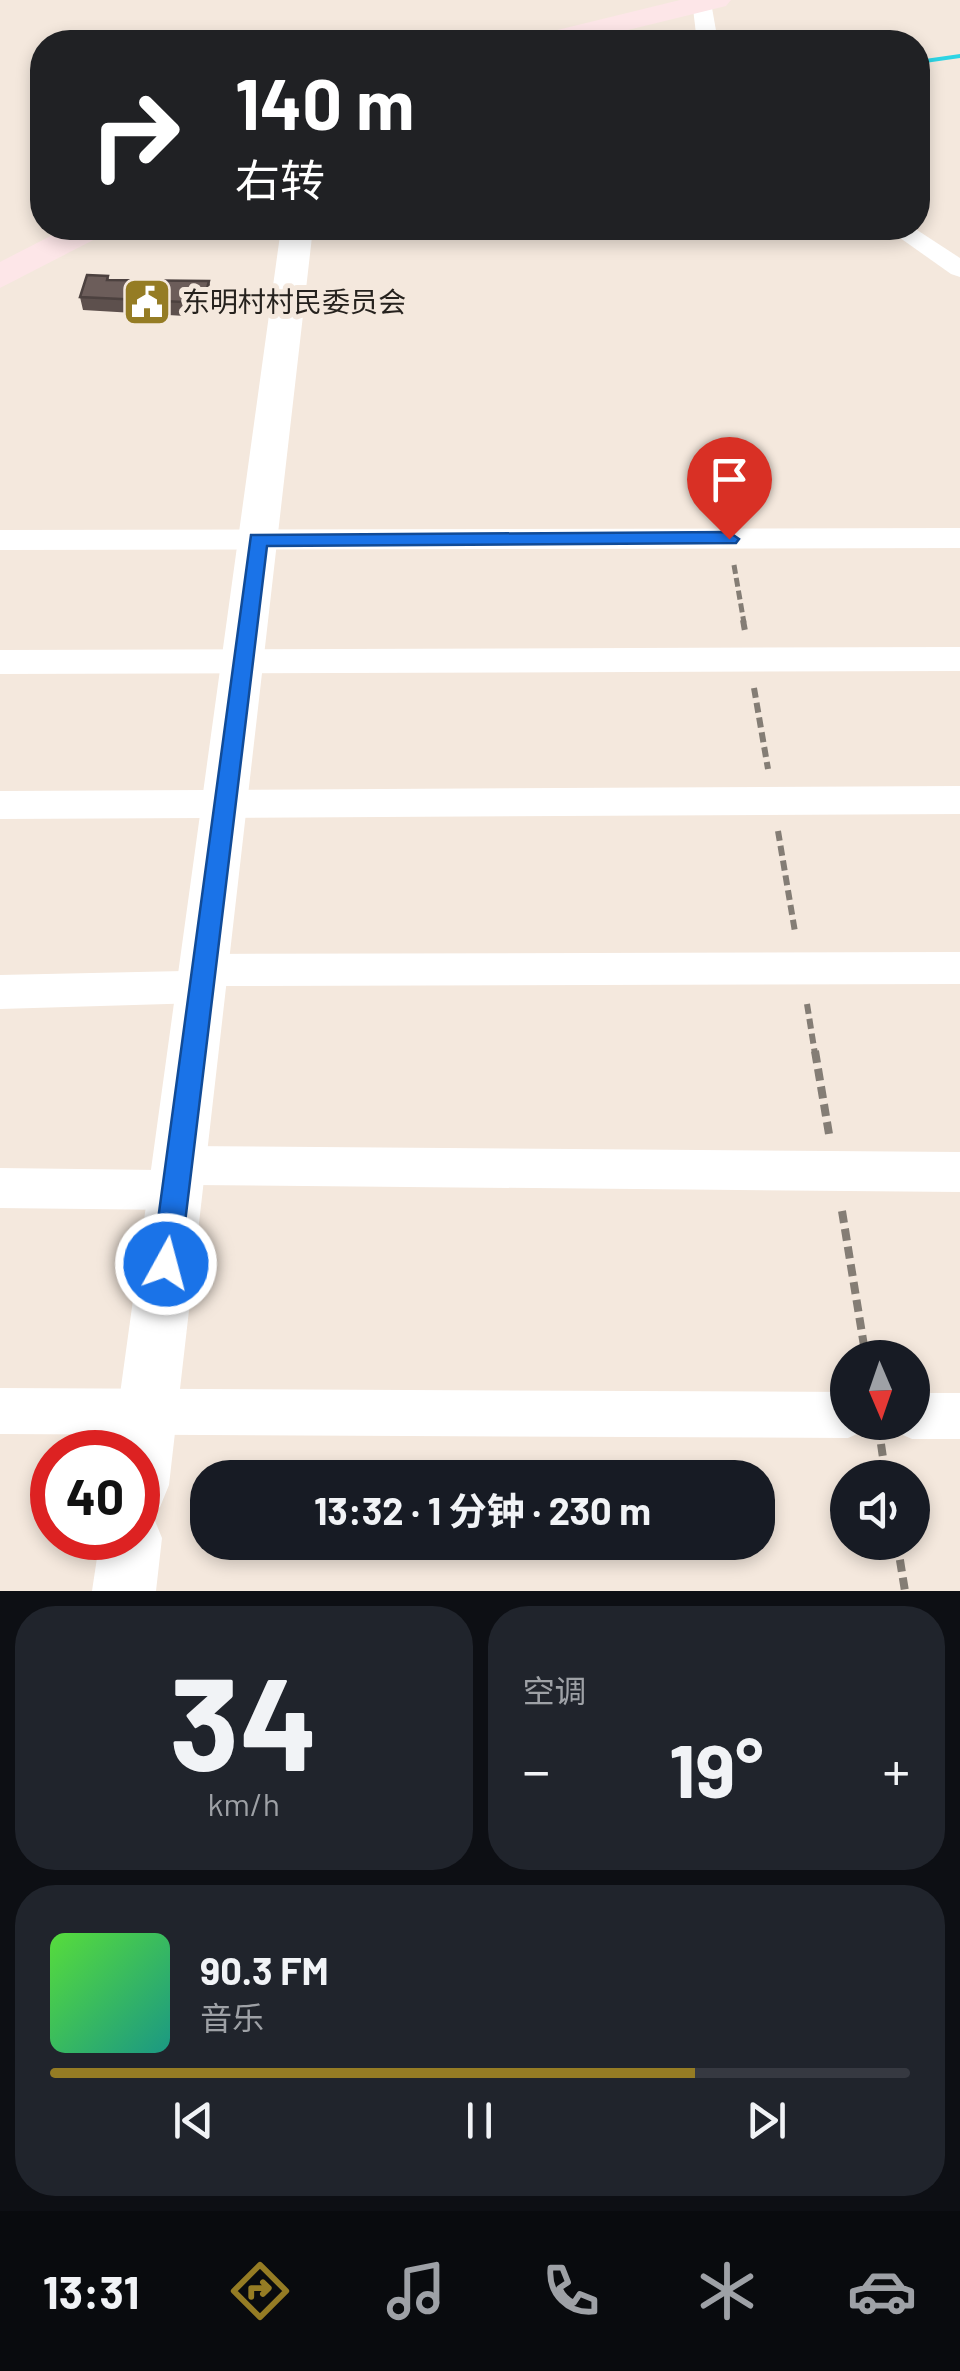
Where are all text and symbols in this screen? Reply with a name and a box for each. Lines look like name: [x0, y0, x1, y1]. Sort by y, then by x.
text: 140 m: [235, 60, 414, 144]
icon: right: [70, 70, 200, 200]
text: 右转: [235, 152, 325, 206]
public building icon: 东明村村民委员会: [121, 276, 173, 328]
place label: 东明村村民委员会: [182, 284, 406, 318]
pin: [687, 437, 772, 540]
icon: arrive: [702, 452, 757, 507]
position arrow: [114, 1212, 218, 1316]
north arrow: [830, 1340, 930, 1440]
map controls: [830, 1340, 930, 1560]
speed limit sign: 40: [30, 1430, 160, 1560]
button: sound: [830, 1460, 930, 1560]
text: 13:32 · 1 分钟 · 230 m: [314, 1487, 651, 1533]
text: 34: [169, 1641, 318, 1797]
text: 空调: [523, 1671, 587, 1709]
text: 19°: [669, 1723, 764, 1813]
text: −: [523, 1736, 550, 1802]
text: +: [882, 1736, 910, 1802]
text: km/h: [208, 1784, 280, 1822]
text: 90.3 FM: [200, 1947, 329, 1993]
text: 音乐: [200, 1998, 264, 2036]
icon: previous: [166, 2093, 221, 2148]
icon: pause: [452, 2093, 507, 2148]
icon: next: [739, 2093, 794, 2148]
icon: directions: [225, 2256, 295, 2326]
icon: music: [381, 2256, 451, 2326]
icon: phone: [536, 2256, 606, 2326]
icon: climate: [692, 2256, 762, 2326]
icon: car: [847, 2256, 917, 2326]
text: 13:31: [43, 2264, 139, 2318]

